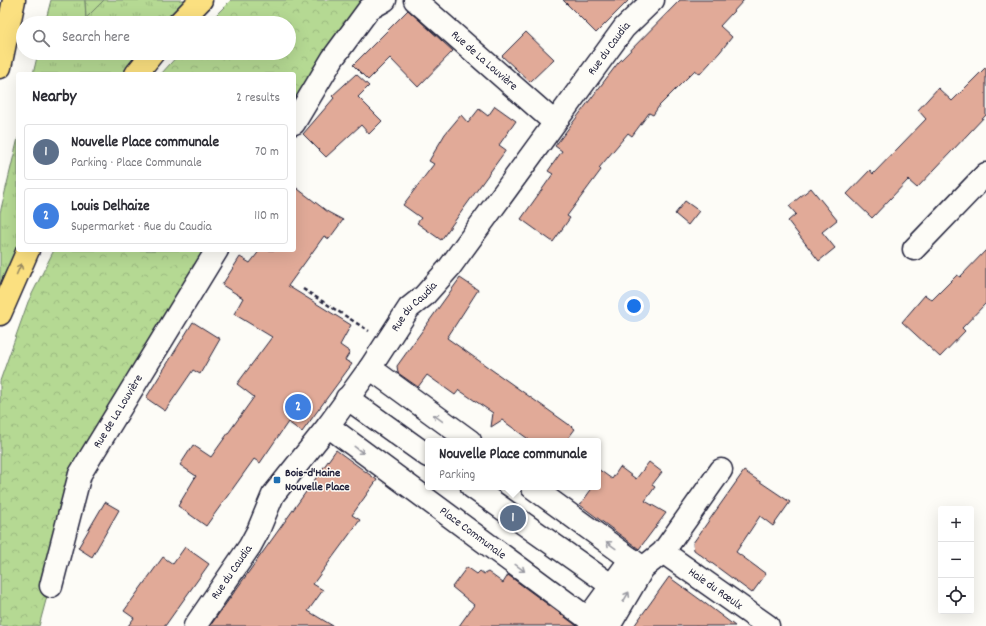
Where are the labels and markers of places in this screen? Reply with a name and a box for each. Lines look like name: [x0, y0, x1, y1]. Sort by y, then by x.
pin: 2: [285, 392, 311, 422]
place label: Bois-d'Haine Nouvelle Place: [285, 465, 350, 496]
marker: Bois-d'Haine Nouvelle Place: [272, 475, 282, 485]
pin: 1: [500, 503, 526, 533]

